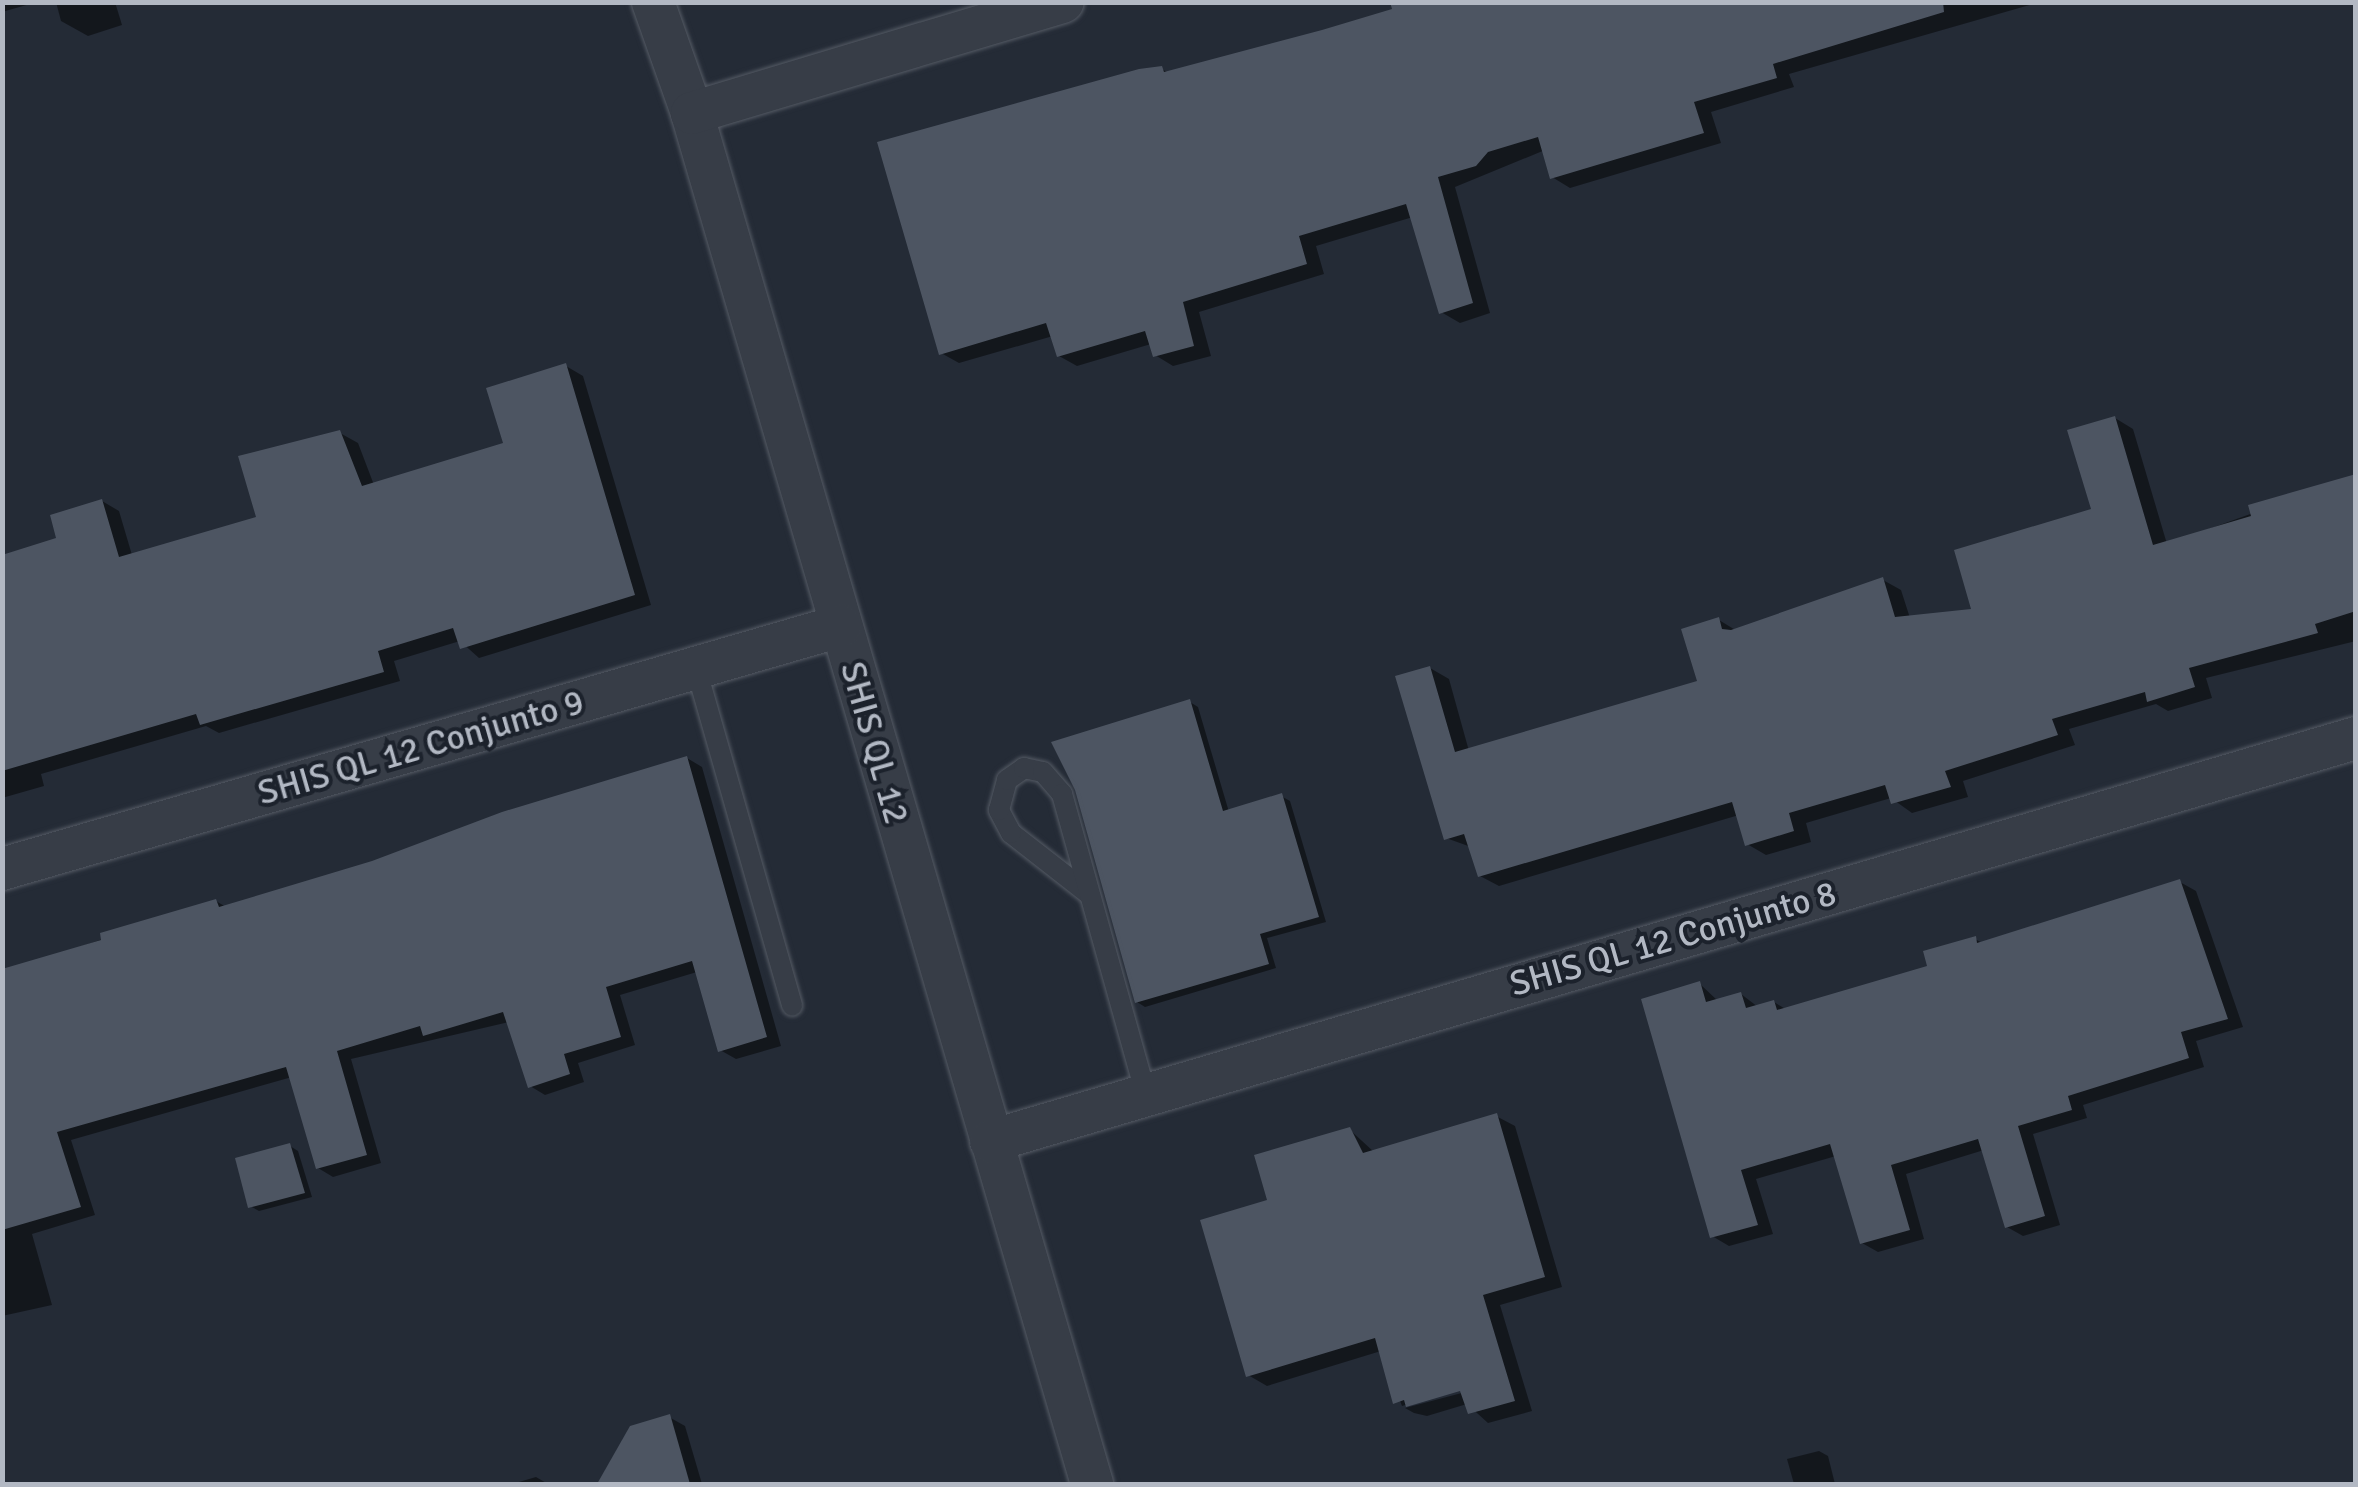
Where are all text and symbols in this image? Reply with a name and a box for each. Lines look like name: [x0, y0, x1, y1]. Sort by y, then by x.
street label: SHIS QL 12: [831, 657, 917, 829]
street label: SHIS QL 12 Conjunto 9: [253, 681, 589, 815]
street label: SHIS QL 12 Conjunto 8: [1505, 872, 1841, 1006]

